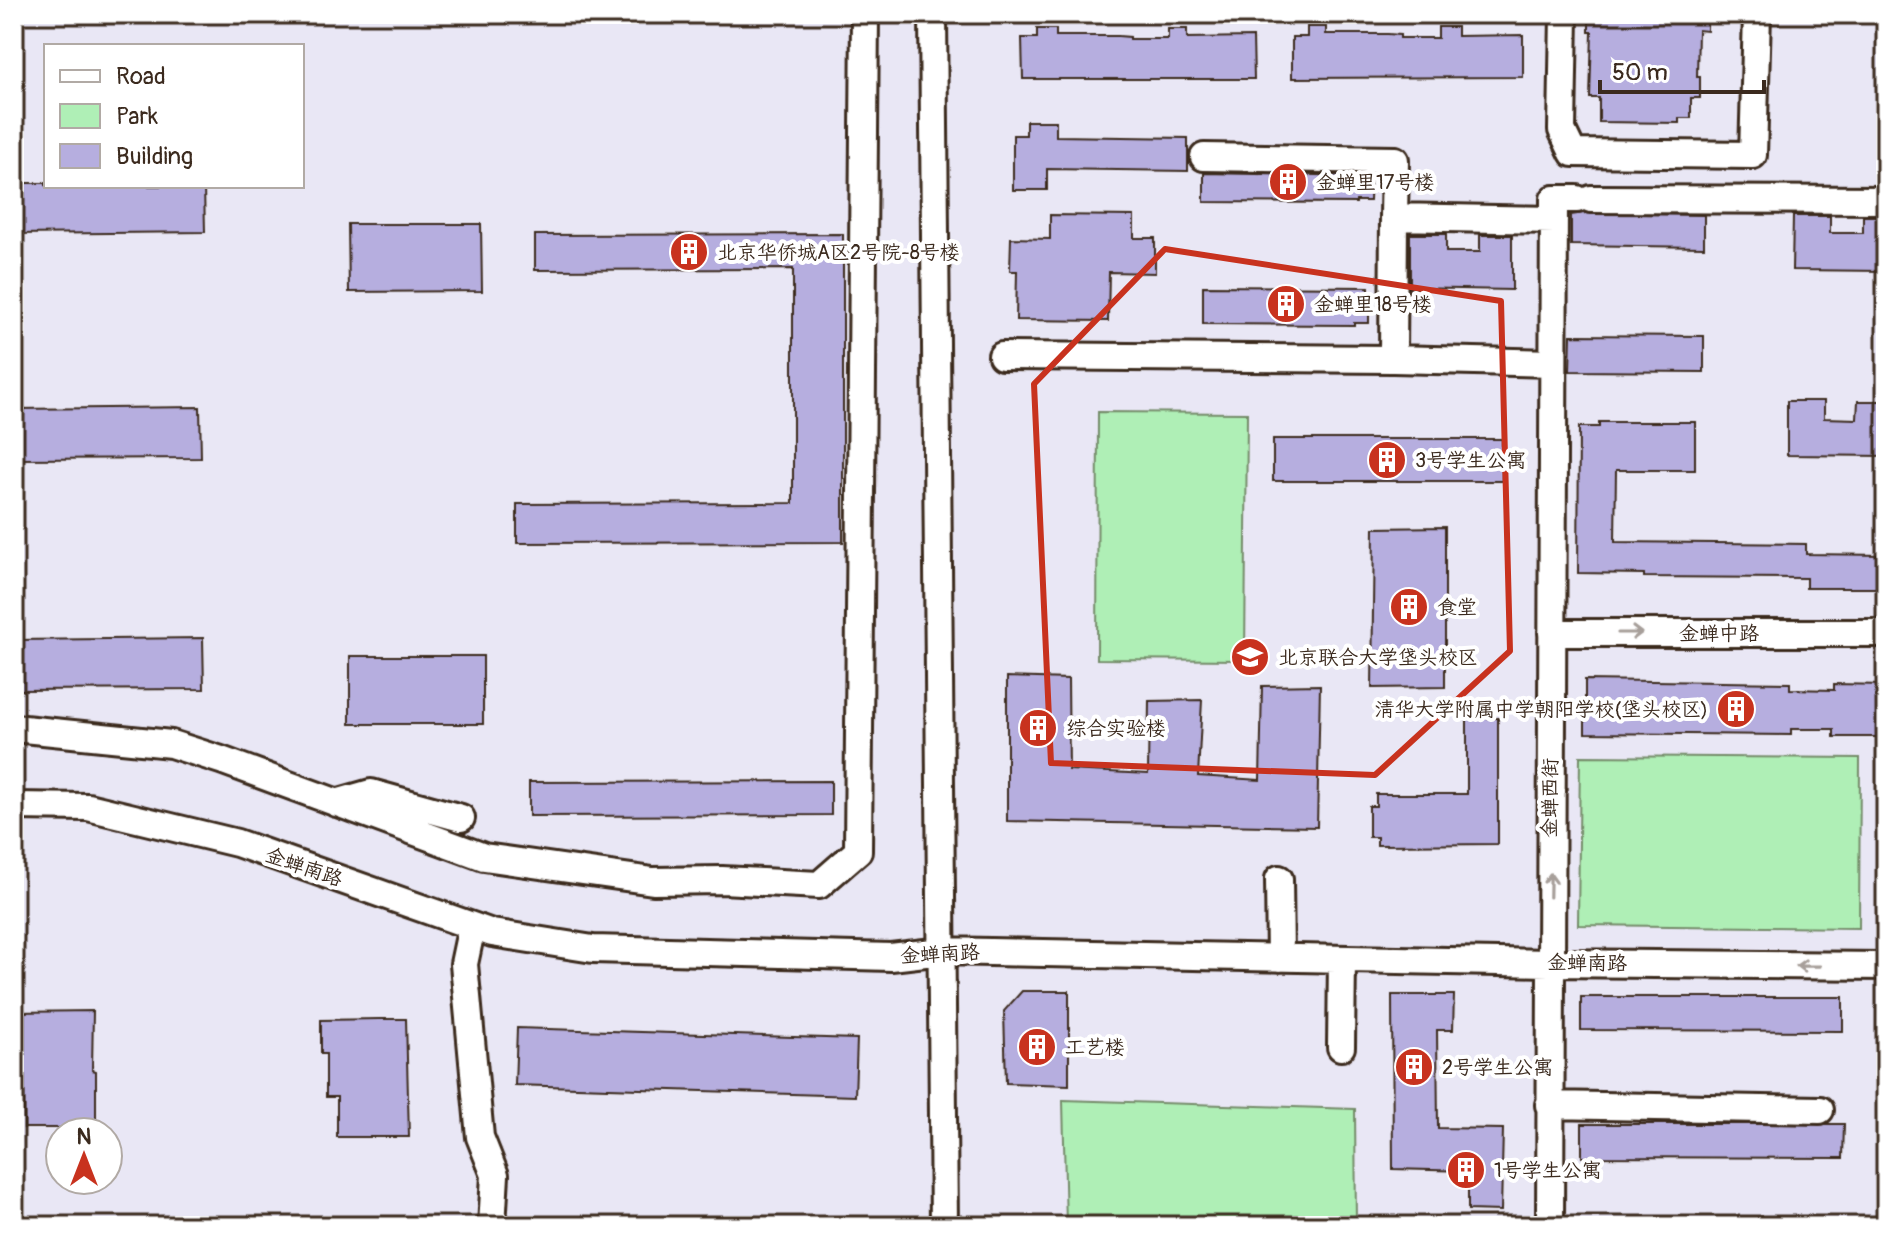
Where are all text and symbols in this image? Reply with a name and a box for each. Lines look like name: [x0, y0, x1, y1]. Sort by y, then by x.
legend: [44, 44, 304, 188]
scale bar: [1600, 44, 1764, 94]
text: 50 m: [1612, 58, 1668, 87]
text: Road: [116, 62, 166, 91]
text: Park: [116, 102, 158, 131]
text: Building: [116, 142, 193, 171]
building icon: 金蝉里17号楼: [1267, 161, 1309, 203]
place label: 金蝉里17号楼: [1316, 170, 1434, 195]
building icon: 北京华侨城A区2号院-8号楼: [668, 231, 710, 273]
place label: 北京华侨城A区2号院-8号楼: [717, 240, 960, 265]
building icon: 金蝉里18号楼: [1265, 283, 1307, 325]
place label: 金蝉里18号楼: [1314, 292, 1432, 317]
building icon: 3号学生公寓: [1366, 439, 1408, 481]
place label: 3号学生公寓: [1415, 448, 1526, 473]
building icon: 食堂: [1388, 586, 1430, 628]
place label: 食堂: [1437, 595, 1477, 620]
street label: 金蝉中路: [1679, 621, 1760, 646]
one-way arrow: [1616, 625, 1643, 641]
school or university icon: 北京联合大学垡头校区: [1229, 636, 1271, 678]
place label: 北京联合大学垡头校区: [1278, 645, 1478, 670]
building icon: 清华大学附属中学朝阳学校(垡头校区): [1715, 688, 1757, 730]
place label: 清华大学附属中学朝阳学校(垡头校区): [1375, 697, 1708, 722]
building icon: 综合实验楼: [1017, 707, 1059, 749]
place label: 综合实验楼: [1066, 716, 1166, 741]
street label: 金蝉西街: [1537, 758, 1563, 838]
street label: 金蝉南路: [262, 842, 347, 892]
one-way arrow: [1542, 872, 1557, 899]
street label: 金蝉南路: [899, 939, 982, 969]
street label: 金蝉南路: [1547, 950, 1628, 976]
one-way arrow: [1795, 958, 1822, 974]
building icon: 工艺楼: [1016, 1026, 1058, 1068]
place label: 工艺楼: [1065, 1035, 1125, 1060]
building icon: 2号学生公寓: [1393, 1046, 1435, 1088]
place label: 2号学生公寓: [1442, 1055, 1553, 1080]
north arrow: [44, 1116, 124, 1196]
text: N: [77, 1123, 92, 1151]
building icon: 1号学生公寓: [1445, 1149, 1487, 1191]
place label: 1号学生公寓: [1494, 1158, 1602, 1183]

